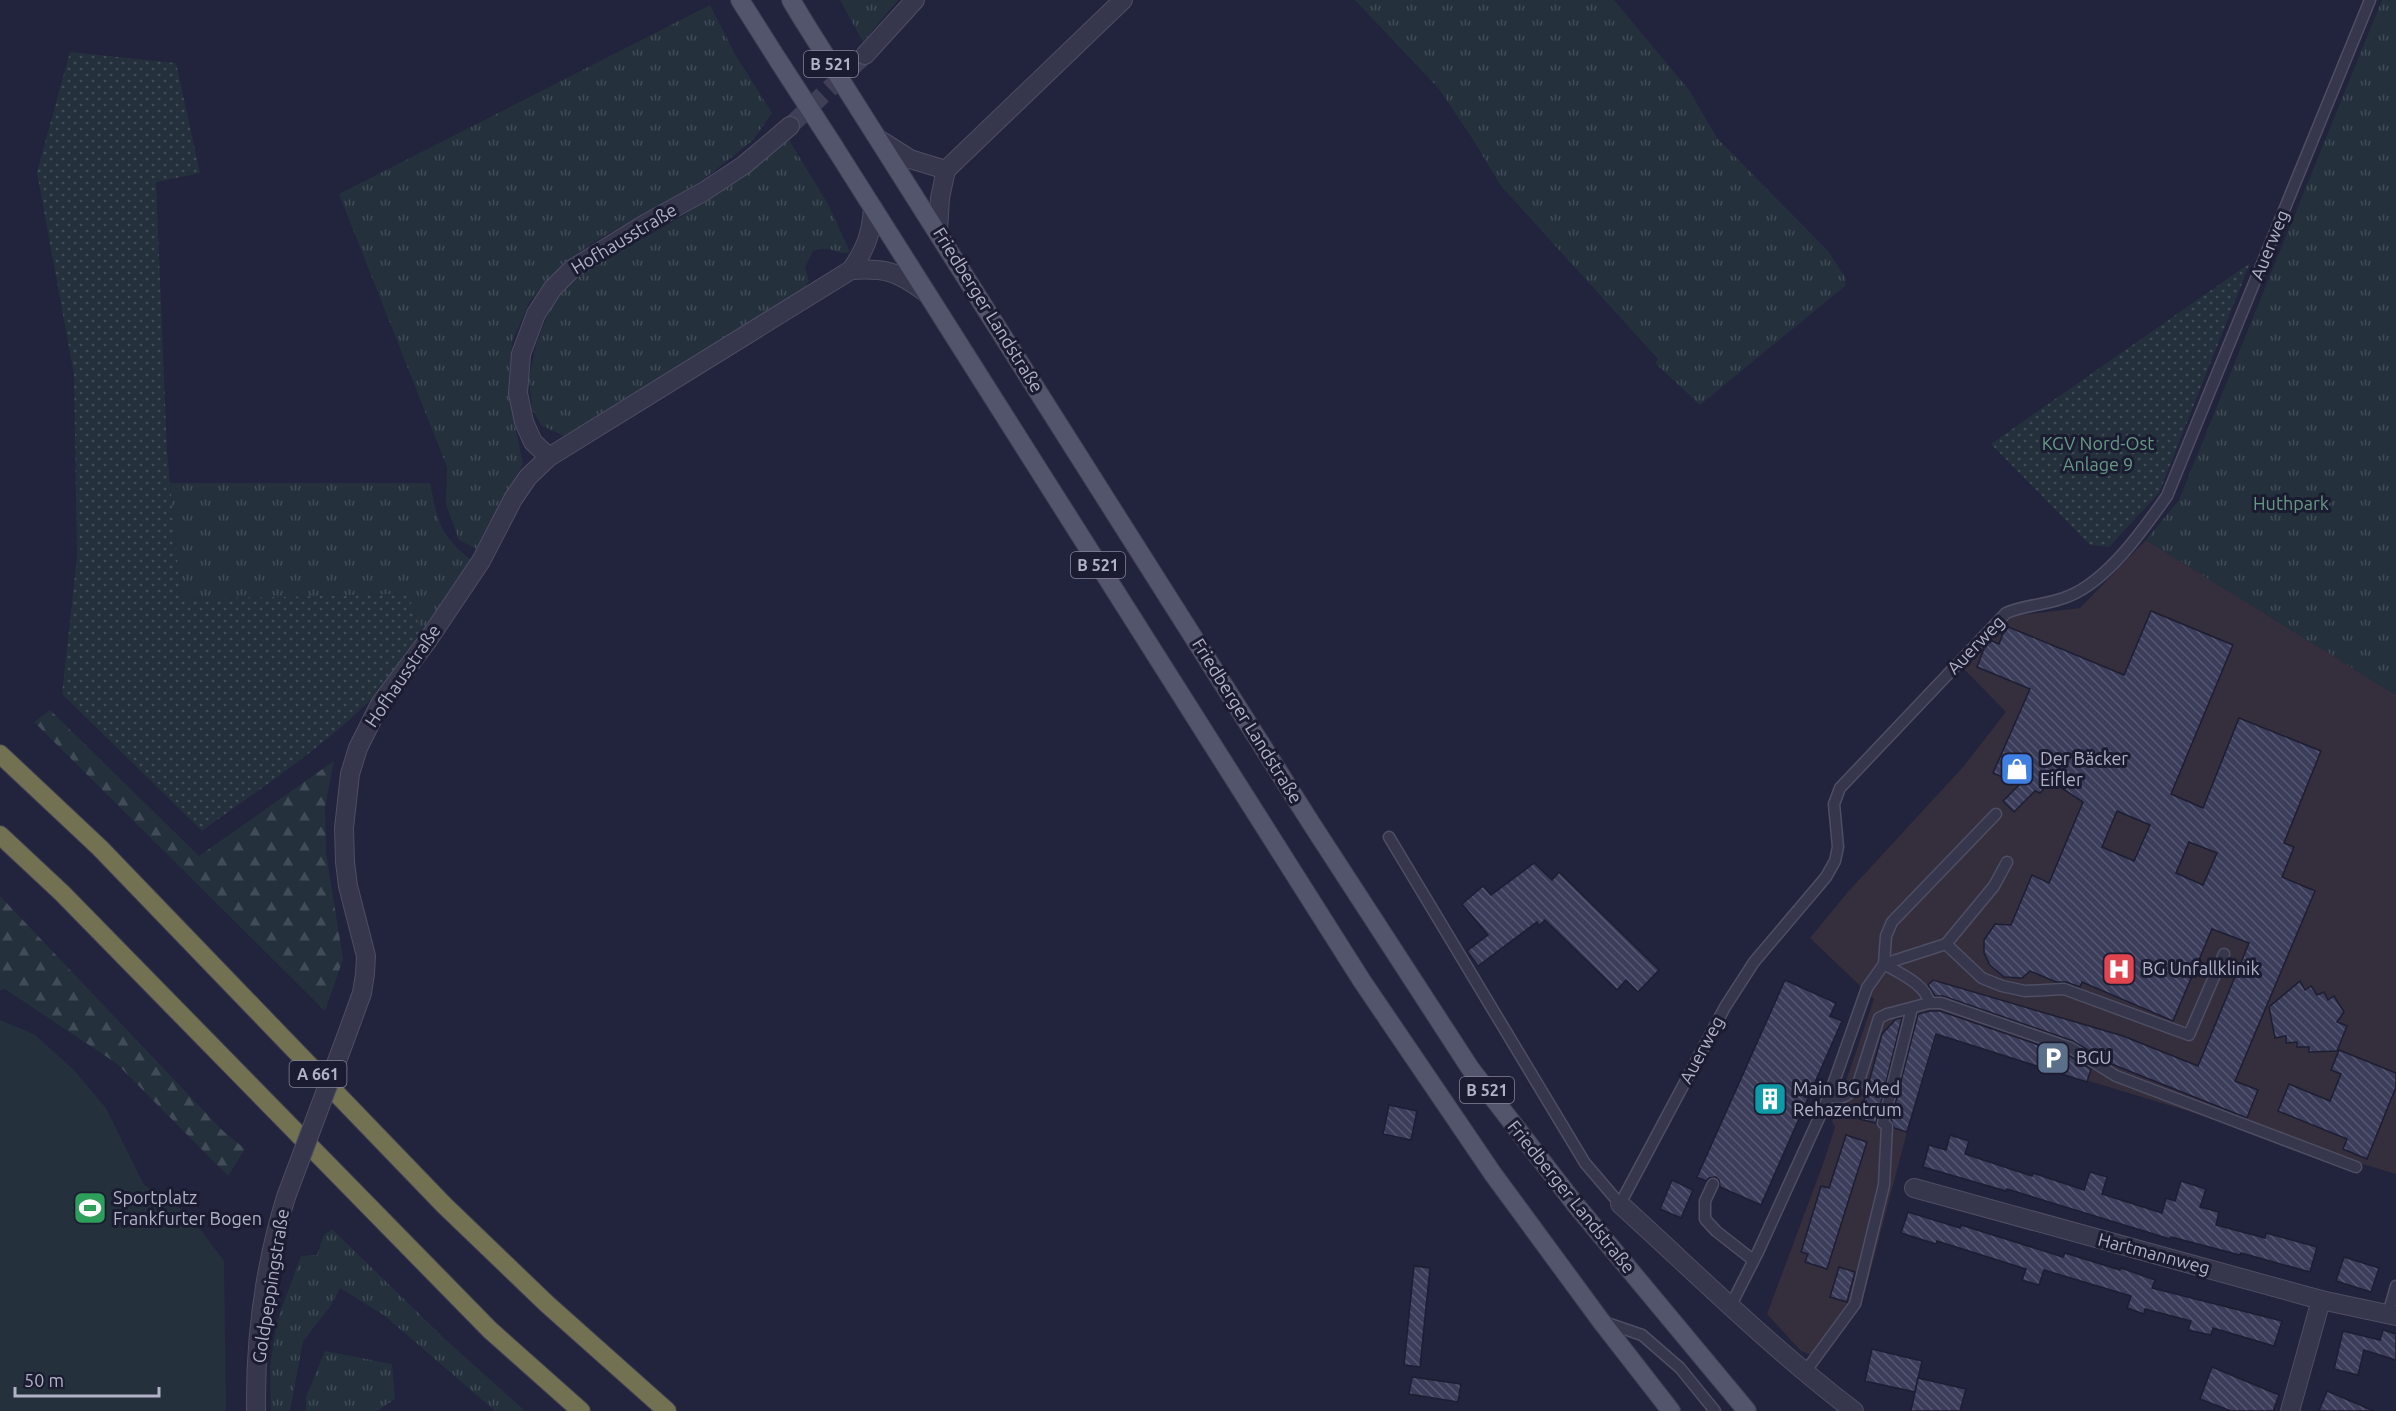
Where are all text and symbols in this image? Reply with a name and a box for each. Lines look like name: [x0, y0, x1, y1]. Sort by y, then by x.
road number: B 521: [804, 51, 858, 77]
street label: Hofhausstraße: [567, 199, 680, 277]
street label: Auerweg: [2246, 207, 2292, 282]
street label: Friedberger Landstraße: [930, 223, 1048, 395]
park label: KGV Nord-Ost Anlage 9: [2042, 433, 2154, 474]
park label: Huthpark: [2253, 493, 2329, 513]
road number: B 521: [1071, 552, 1125, 578]
street label: Auerweg: [1943, 611, 2008, 678]
street label: Hofhausstraße: [361, 620, 444, 730]
street label: Friedberger Landstraße: [1189, 634, 1307, 806]
place label: Der Bäcker Eifler: [2040, 748, 2128, 789]
shop icon: Der Bäcker Eifler: [1999, 751, 2035, 787]
hospital icon: BG Unfallklinik: [2101, 951, 2137, 987]
place label: BG Unfallklinik: [2142, 958, 2260, 978]
street label: Auerweg: [1675, 1012, 1727, 1087]
parking icon: BGU: [2035, 1040, 2071, 1076]
place label: BGU: [2076, 1047, 2112, 1067]
road number: A 661: [290, 1061, 346, 1087]
road number: B 521: [1460, 1077, 1514, 1103]
place label: Main BG Med Rehazentrum: [1793, 1078, 1902, 1119]
building icon: Main BG Med Rehazentrum: [1752, 1081, 1788, 1117]
street label: Friedberger Landstraße: [1504, 1116, 1639, 1277]
place label: Sportplatz Frankfurter Bogen: [113, 1187, 262, 1228]
sports icon: Sportplatz Frankfurter Bogen: [72, 1190, 108, 1226]
street label: Goldpeppingstraße: [248, 1207, 292, 1364]
street label: Hartmannweg: [2096, 1228, 2213, 1278]
scale bar: [15, 1360, 159, 1398]
text: 50 m: [24, 1370, 64, 1390]

